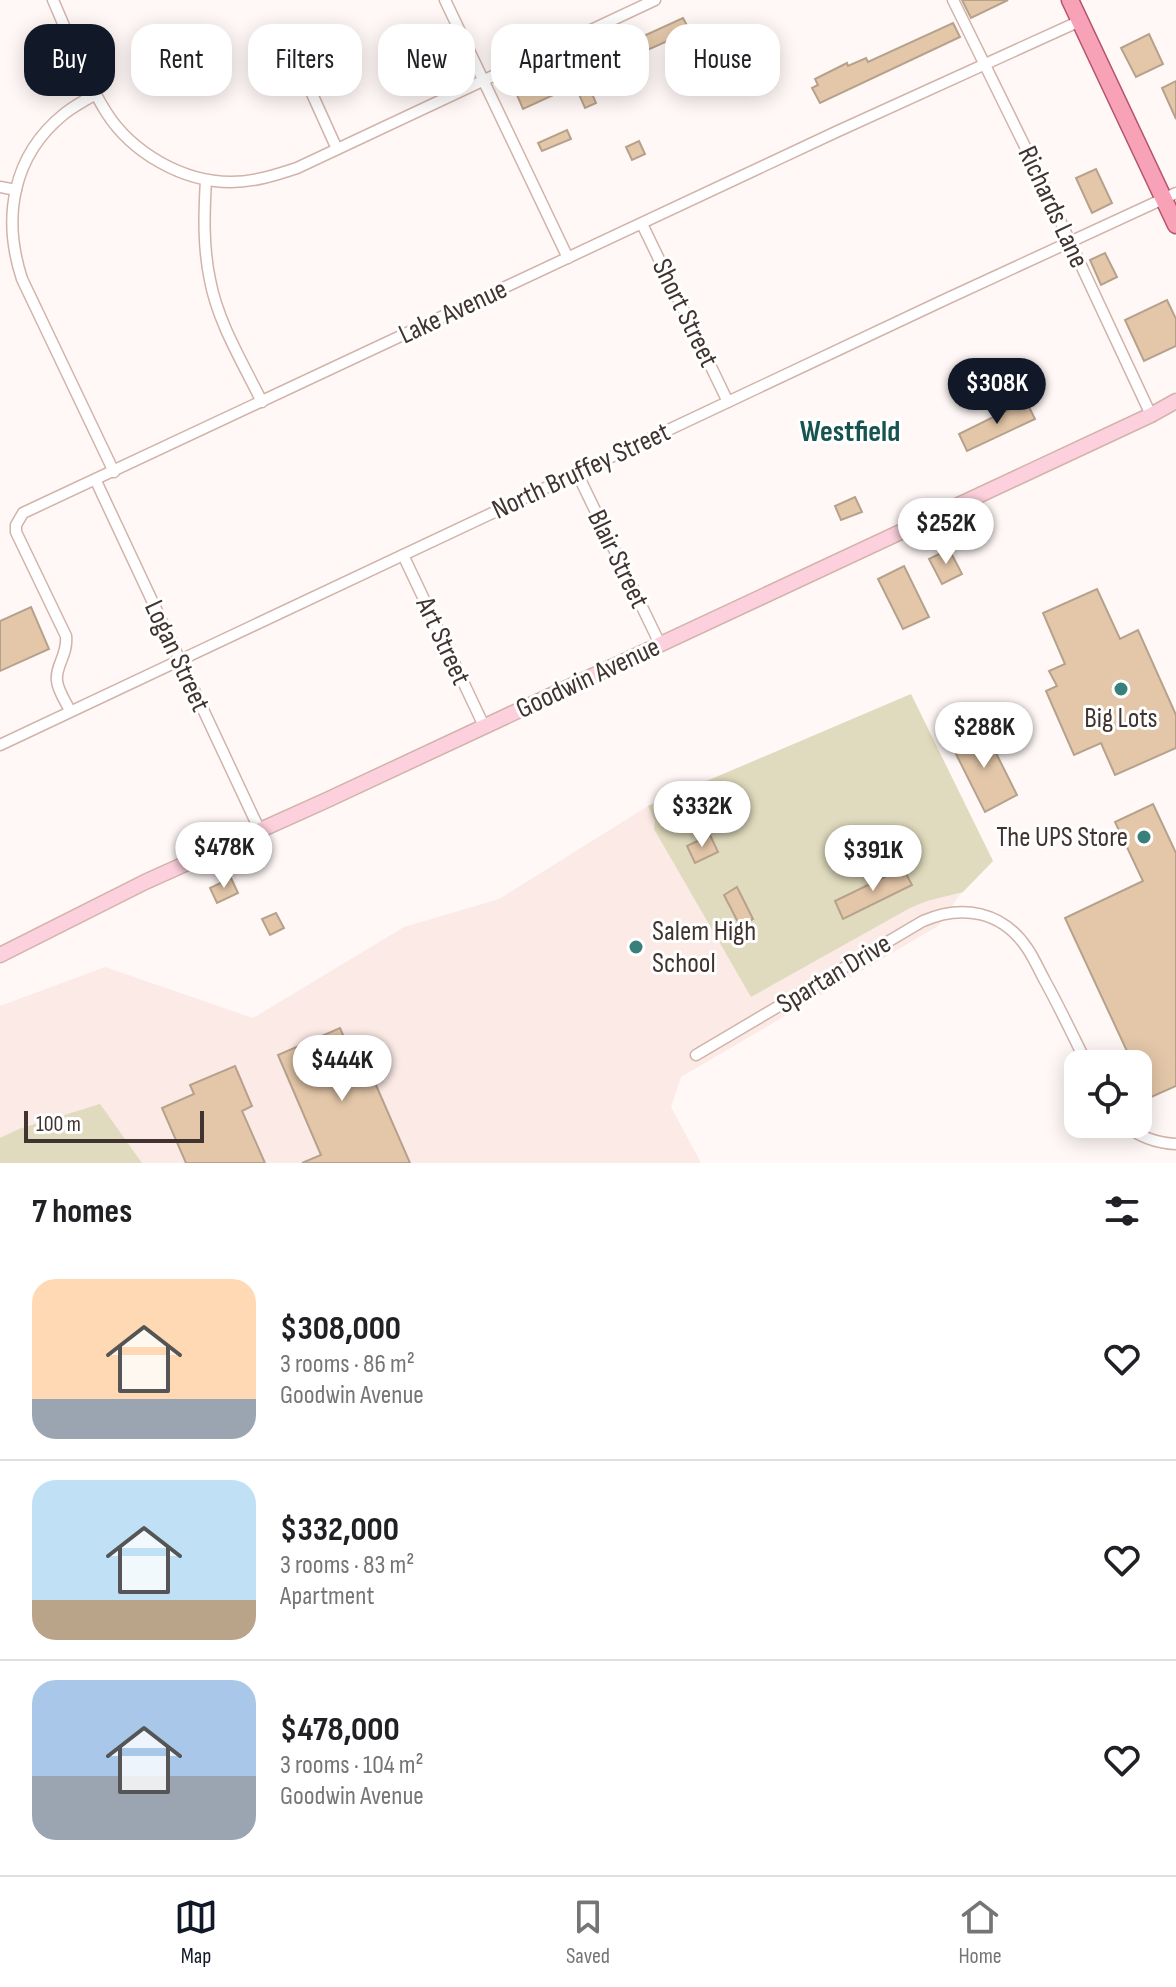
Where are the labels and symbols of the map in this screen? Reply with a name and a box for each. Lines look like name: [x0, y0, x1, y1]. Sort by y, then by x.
street label: Richards Lane: [1011, 141, 1095, 273]
street label: Short Street: [645, 254, 725, 372]
street label: Lake Avenue: [394, 273, 512, 351]
pin: $308K: [941, 358, 1053, 426]
district label: Westfield: [800, 414, 900, 450]
street label: North Bruffey Street: [487, 415, 675, 527]
pin: $252K: [890, 498, 1002, 566]
street label: Blair Street: [580, 504, 656, 614]
street label: Art Street: [408, 591, 478, 690]
street label: Logan Street: [137, 595, 217, 717]
street label: Goodwin Avenue: [511, 630, 665, 726]
marker: Big Lots: [1112, 680, 1130, 698]
pin: $288K: [928, 702, 1040, 770]
place label: Big Lots: [1084, 702, 1158, 735]
pin: $332K: [646, 781, 758, 849]
place label: The UPS Store: [996, 821, 1128, 854]
pin: $478K: [168, 822, 280, 890]
pin: $391K: [817, 825, 929, 893]
marker: The UPS Store: [1135, 828, 1153, 846]
place label: Salem High School: [652, 915, 756, 980]
street label: Spartan Drive: [771, 927, 897, 1021]
marker: Salem High School: [627, 938, 645, 956]
pin: $444K: [286, 1035, 398, 1103]
scale bar: [24, 1107, 204, 1143]

